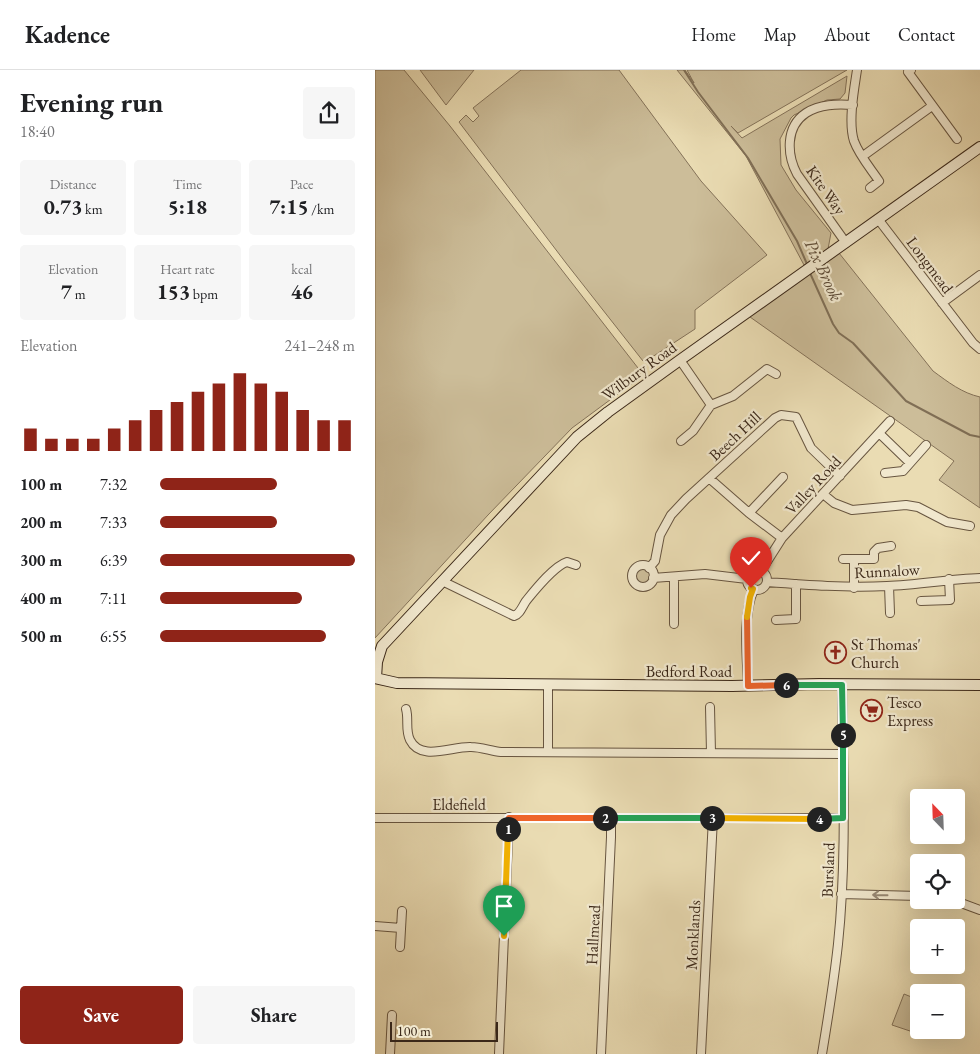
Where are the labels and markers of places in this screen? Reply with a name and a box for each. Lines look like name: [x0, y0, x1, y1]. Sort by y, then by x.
pin: [730, 537, 772, 588]
place label: St Thomas' Church: [851, 634, 921, 673]
church icon: St Thomas' Church: [823, 641, 847, 665]
pin: 6: [773, 672, 799, 698]
place label: Tesco Express: [887, 692, 933, 731]
supermarket icon: Tesco Express: [859, 699, 883, 723]
pin: 5: [831, 722, 855, 748]
pin: 2: [593, 806, 617, 830]
pin: 3: [699, 806, 725, 830]
pin: 4: [807, 806, 831, 832]
pin: 1: [495, 816, 521, 842]
pin: [483, 885, 525, 936]

